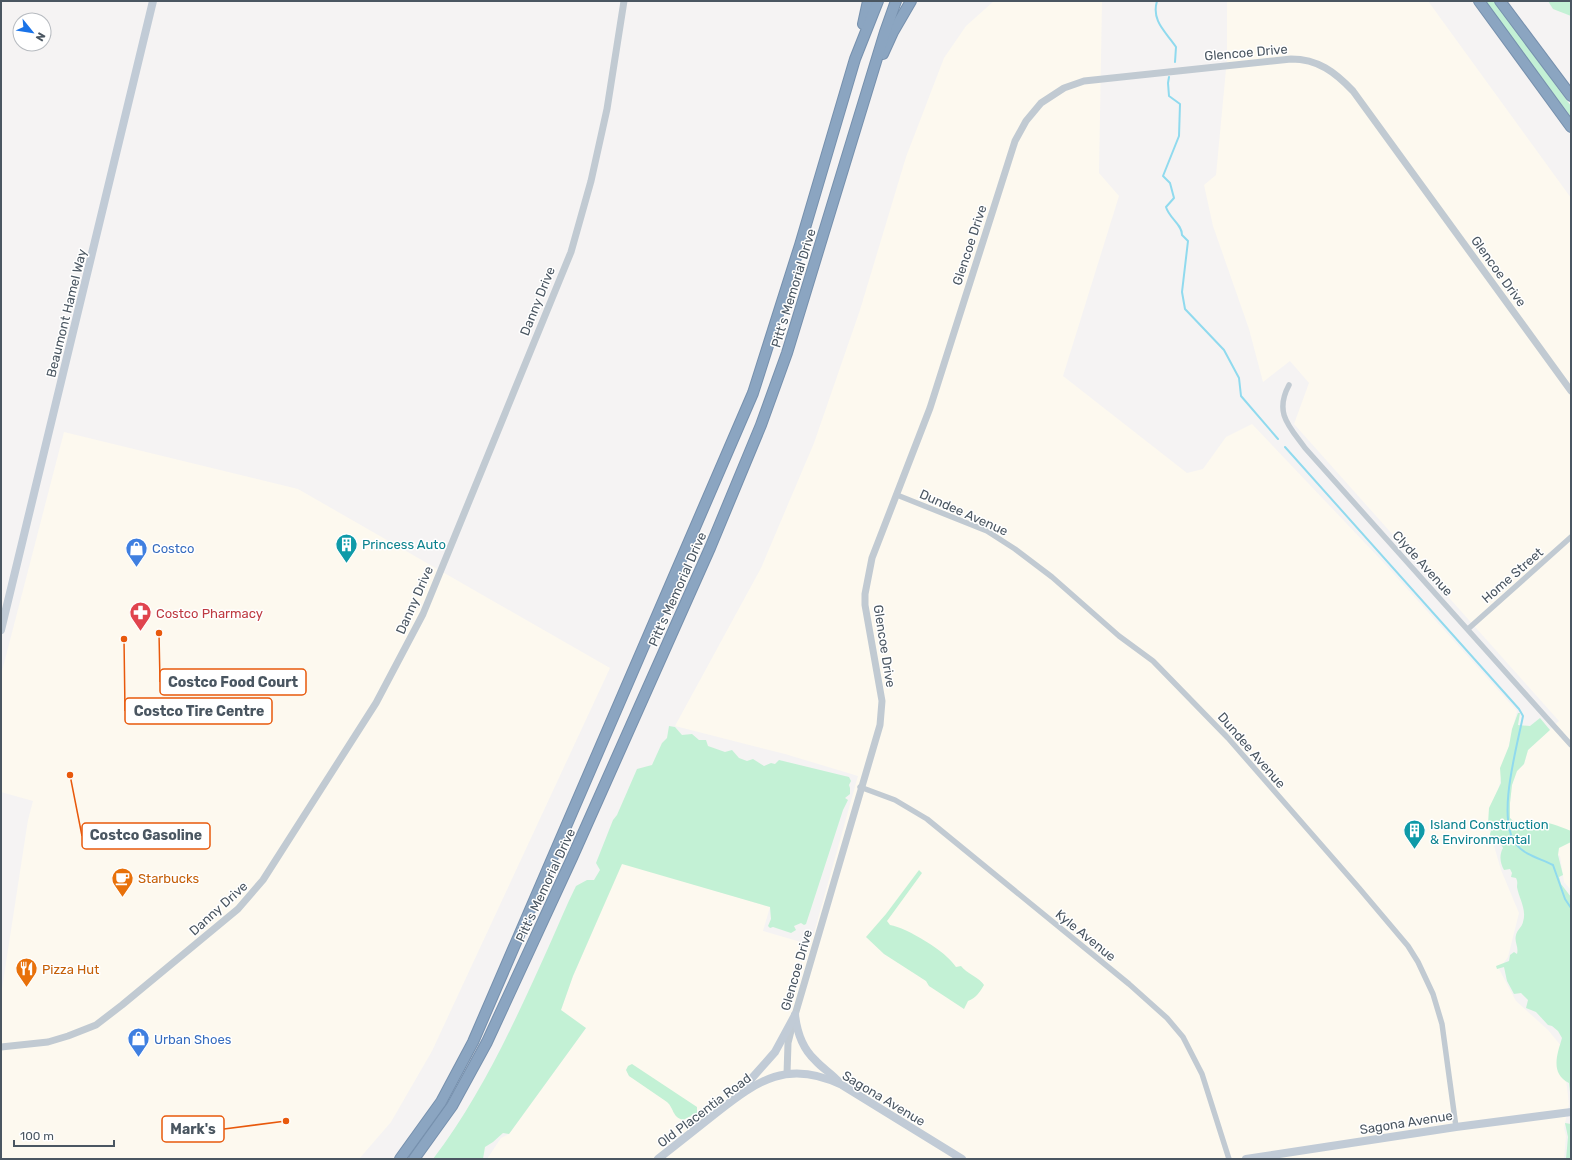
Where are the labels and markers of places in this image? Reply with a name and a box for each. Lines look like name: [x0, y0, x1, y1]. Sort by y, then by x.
building icon: Princess Auto: [333, 531, 359, 564]
shop icon: Costco: [124, 535, 150, 568]
place label: Princess Auto: [362, 537, 446, 552]
place label: Costco: [152, 541, 194, 556]
pharmacy icon: Costco Pharmacy: [127, 600, 153, 633]
place label: Costco Pharmacy: [156, 606, 263, 621]
callout: Costco Food Court: [160, 669, 306, 695]
callout: Costco Tire Centre: [125, 698, 272, 724]
place label: Island Construction & Environmental: [1430, 817, 1549, 847]
building icon: Island Construction & Environmental: [1402, 818, 1428, 851]
callout: Costco Gasoline: [82, 823, 210, 849]
cafe icon: Starbucks: [109, 865, 135, 898]
place label: Starbucks: [138, 871, 200, 886]
restaurant icon: Pizza Hut: [13, 956, 39, 989]
place label: Pizza Hut: [42, 962, 99, 977]
shop icon: Urban Shoes: [125, 1026, 151, 1059]
place label: Urban Shoes: [154, 1032, 232, 1047]
callout: Mark's: [162, 1116, 224, 1142]

